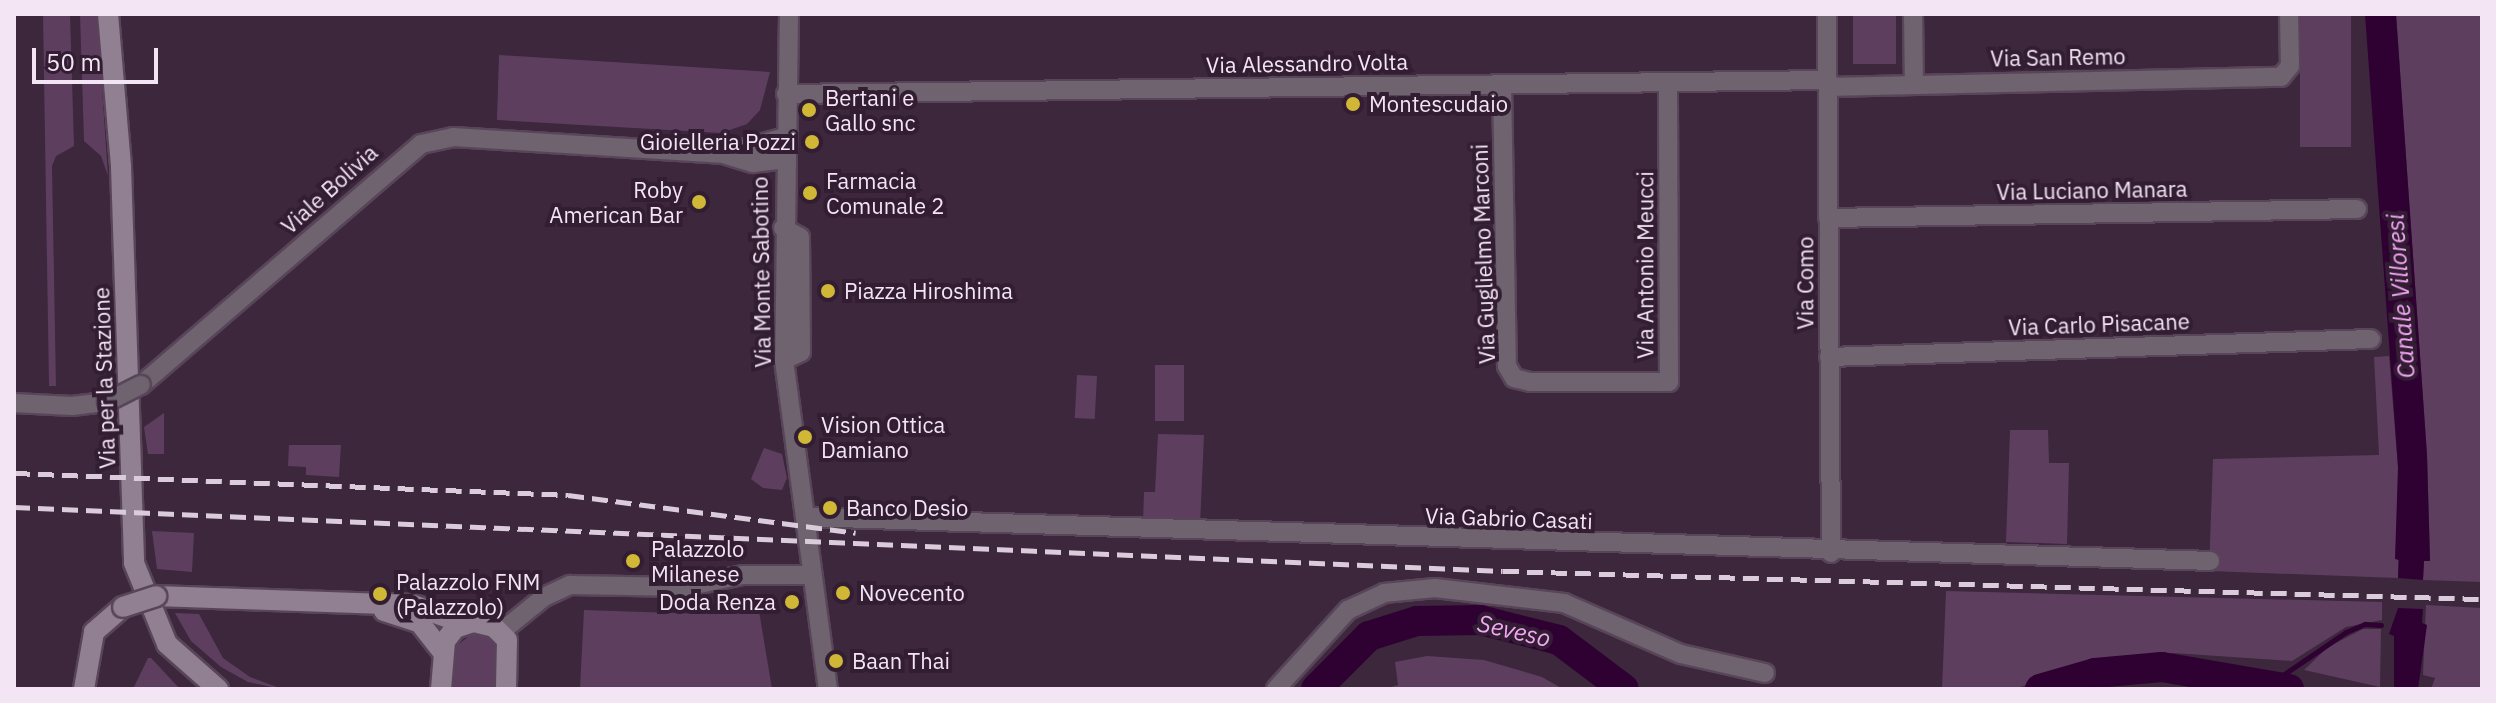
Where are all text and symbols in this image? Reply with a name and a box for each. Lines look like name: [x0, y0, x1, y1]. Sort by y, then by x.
scale bar: [36, 32, 162, 82]
street label: Via San Remo: [1990, 43, 2126, 71]
text: 50 m: [46, 46, 101, 78]
street label: Via Alessandro Volta: [1206, 48, 1408, 78]
place label: Bertani e Gallo snc: [825, 84, 916, 136]
place label: Montescudaio: [1369, 91, 1508, 117]
marker: Montescudaio: [1344, 95, 1362, 113]
marker: Bertani e Gallo snc: [800, 101, 818, 119]
place label: Gioielleria Pozzi: [640, 129, 796, 155]
marker: Gioielleria Pozzi: [803, 133, 821, 151]
street label: Viale Bolivia: [276, 139, 382, 239]
street label: Via Guglielmo Marconi: [1466, 143, 1500, 365]
place label: Farmacia Comunale 2: [826, 167, 944, 218]
street label: Via Antonio Meucci: [1632, 171, 1658, 359]
street label: Via Luciano Manara: [1996, 175, 2188, 205]
place label: Roby American Bar: [549, 176, 683, 228]
street label: Via Monte Sabotino: [746, 176, 776, 368]
marker: Farmacia Comunale 2: [801, 184, 819, 202]
marker: Roby American Bar: [690, 193, 708, 211]
water label: Canale Villoresi: [2381, 213, 2421, 379]
street label: Via Como: [1792, 236, 1818, 330]
place label: Piazza Hiroshima: [844, 278, 1013, 304]
marker: Piazza Hiroshima: [819, 282, 837, 300]
street label: Via per la Stazione: [88, 287, 120, 469]
street label: Via Carlo Pisacane: [2008, 308, 2190, 340]
place label: Vision Ottica Damiano: [821, 411, 945, 462]
marker: Vision Ottica Damiano: [796, 428, 814, 446]
place label: Banco Desio: [846, 495, 968, 521]
marker: Banco Desio: [821, 499, 839, 517]
street label: Via Gabrio Casati: [1425, 502, 1593, 534]
place label: Palazzolo Milanese: [651, 535, 744, 586]
marker: Palazzolo Milanese: [622, 550, 644, 572]
place label: Palazzolo FNM (Palazzolo): [396, 568, 540, 620]
place label: Novecento: [859, 580, 965, 606]
marker: Novecento: [834, 584, 852, 602]
marker: Palazzolo FNM (Palazzolo): [371, 585, 389, 603]
place label: Doda Renza: [659, 589, 776, 615]
marker: Doda Renza: [783, 593, 801, 611]
water label: Seveso: [1475, 609, 1553, 653]
place label: Baan Thai: [852, 648, 950, 674]
marker: Baan Thai: [827, 652, 845, 670]

